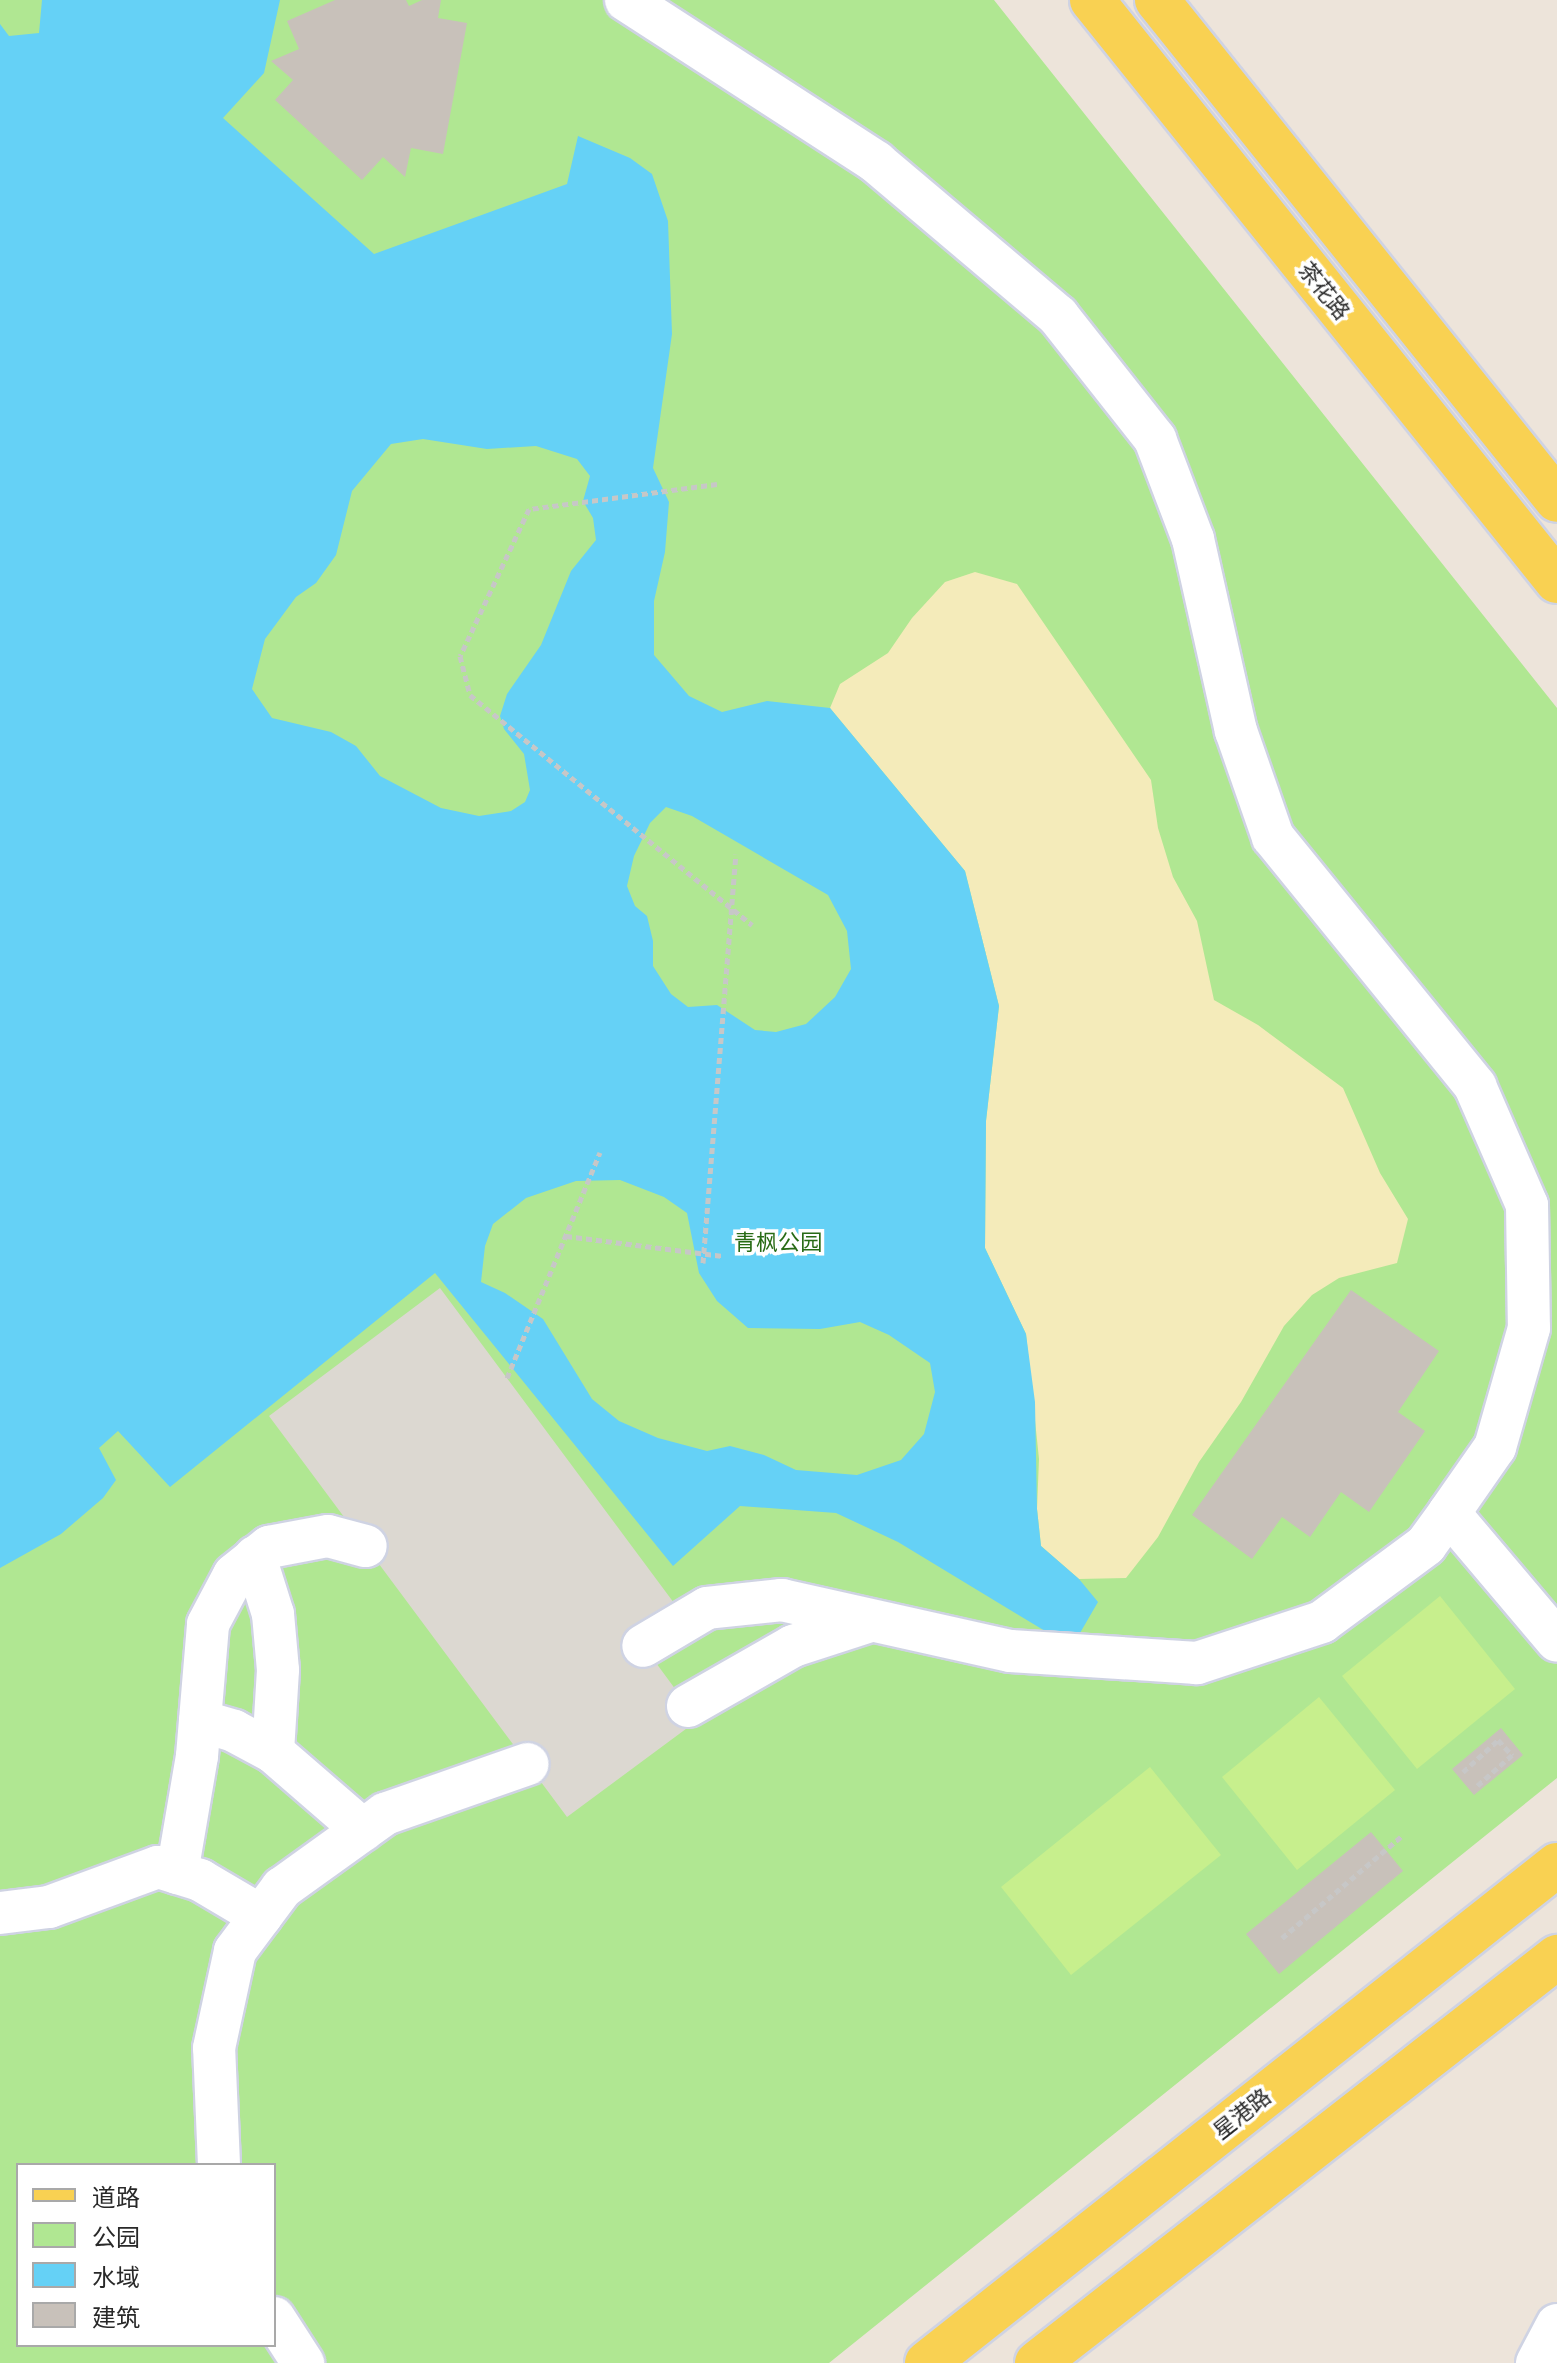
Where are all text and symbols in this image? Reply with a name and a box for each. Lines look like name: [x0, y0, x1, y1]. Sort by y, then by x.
street label: 茶花路: [1293, 257, 1355, 325]
park label: 青枫公园: [734, 1230, 822, 1256]
street label: 星港路: [1208, 2083, 1276, 2145]
legend: [16, 2163, 276, 2347]
text: 道路: [92, 2182, 140, 2213]
text: 公园: [92, 2222, 140, 2253]
text: 水域: [92, 2262, 140, 2293]
text: 建筑: [92, 2302, 140, 2333]

